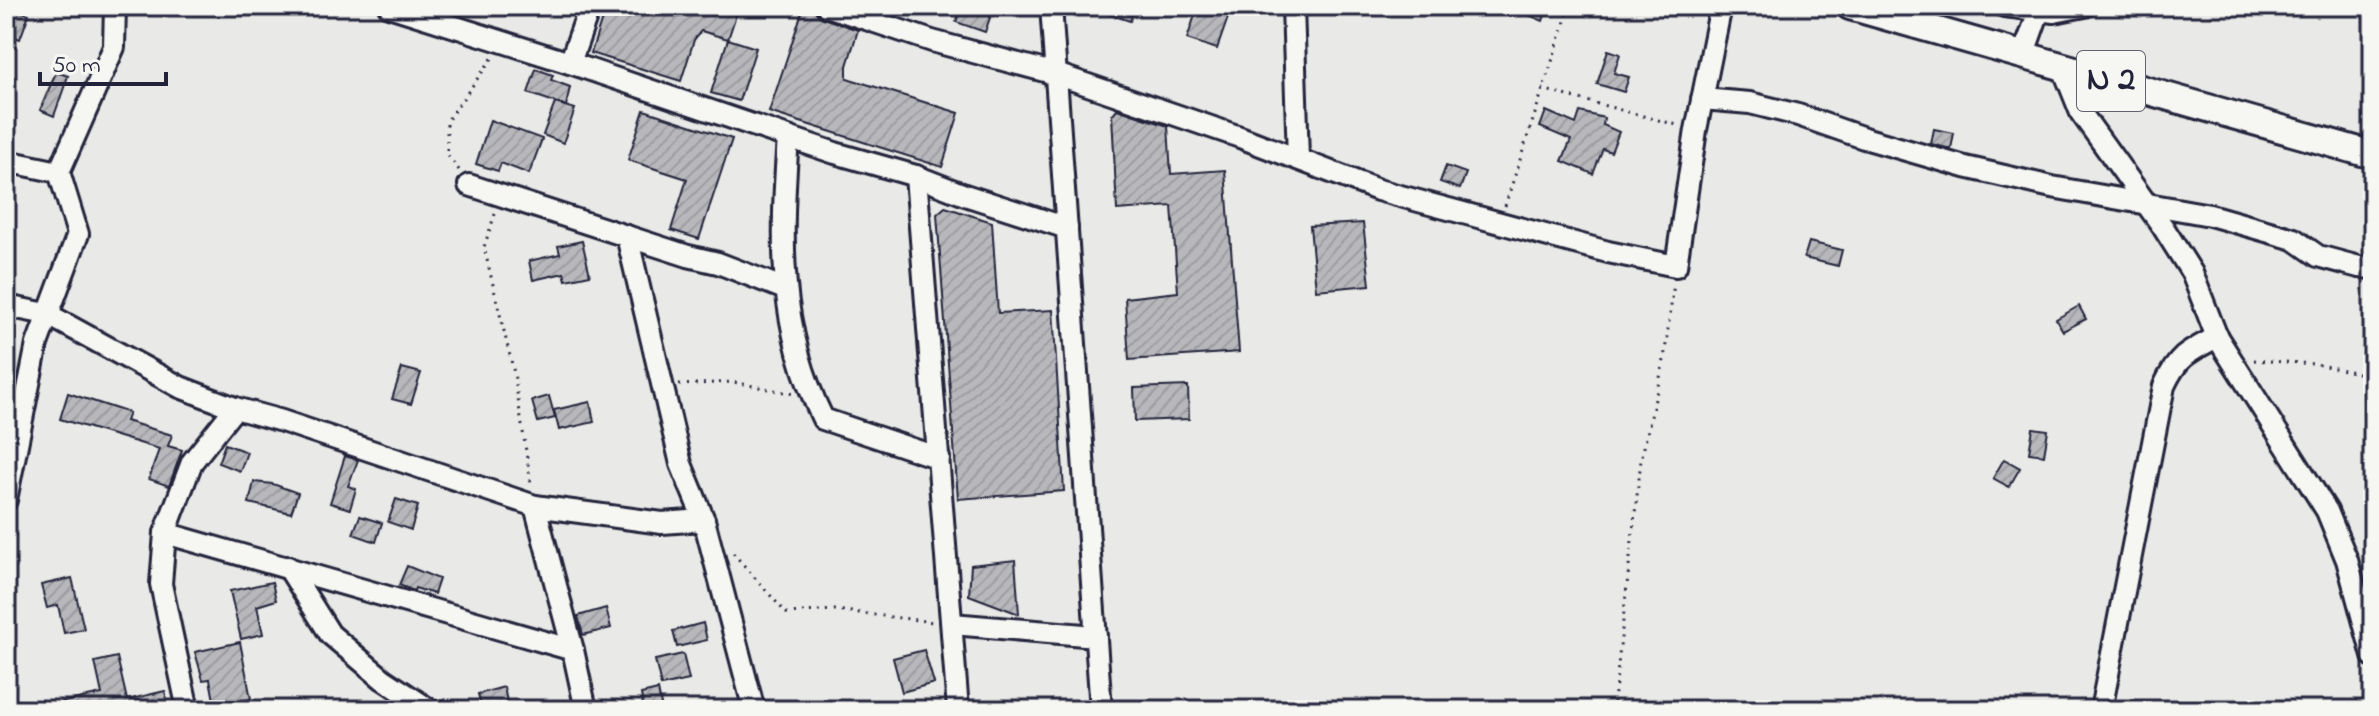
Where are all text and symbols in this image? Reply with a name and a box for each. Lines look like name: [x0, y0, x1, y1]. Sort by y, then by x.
scale bar: [40, 36, 166, 86]
text: 50 m: [52, 49, 101, 84]
road number: N 2: [2077, 51, 2145, 111]

